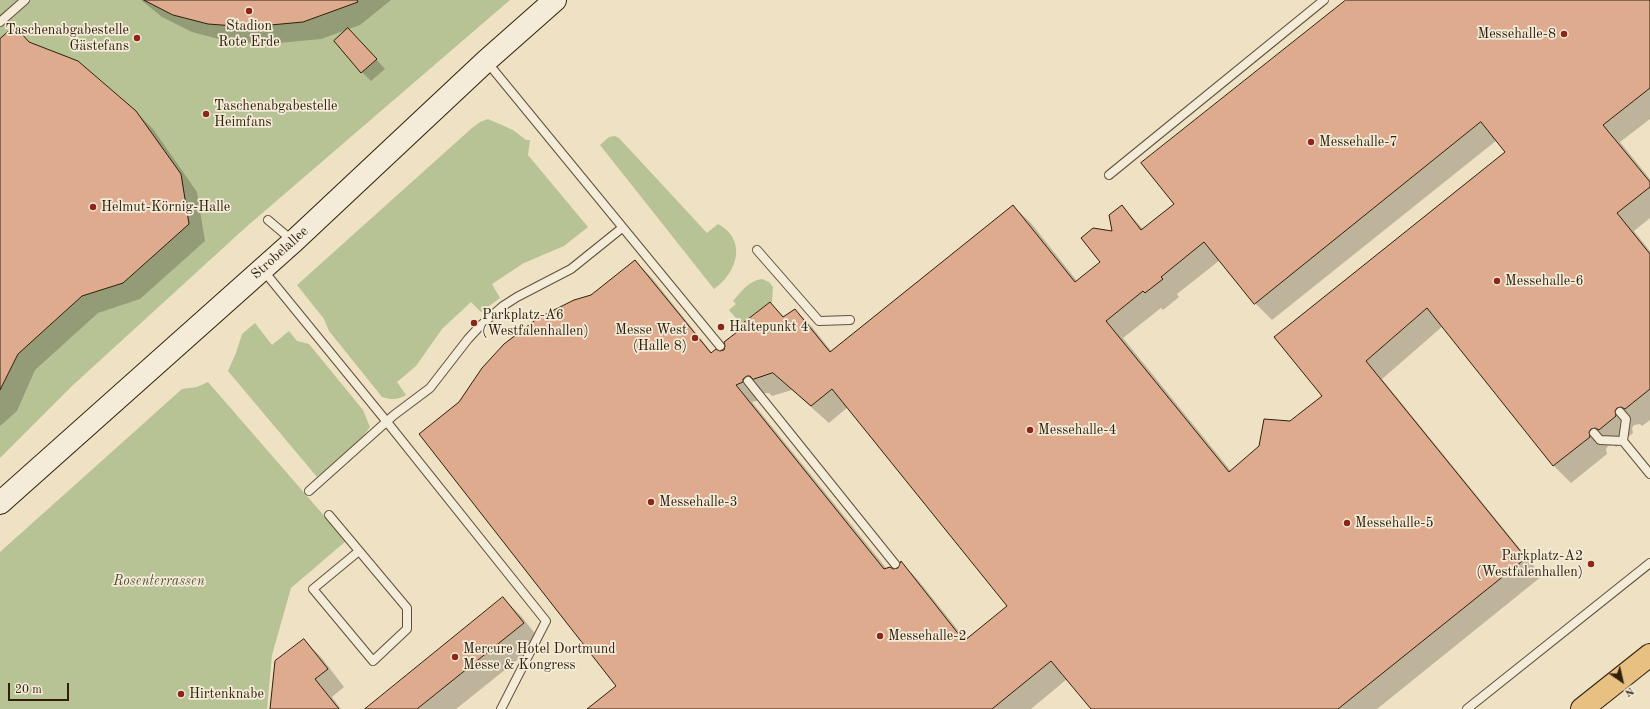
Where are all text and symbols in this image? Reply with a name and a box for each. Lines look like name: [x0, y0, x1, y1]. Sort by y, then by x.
marker: Stadion Rote Erde: [244, 6, 254, 16]
place label: Stadion Rote Erde: [218, 18, 280, 50]
place label: Taschenabgabestelle Gästefans: [5, 22, 129, 54]
place label: Messehalle-8: [1477, 26, 1556, 42]
marker: Messehalle-8: [1559, 29, 1569, 39]
marker: Taschenabgabestelle Gästefans: [132, 33, 142, 43]
place label: Taschenabgabestelle Heimfans: [214, 98, 338, 130]
marker: Taschenabgabestelle Heimfans: [201, 109, 211, 119]
place label: Messehalle-7: [1319, 134, 1398, 150]
marker: Messehalle-7: [1306, 137, 1316, 147]
place label: Helmut-Körnig-Halle: [101, 199, 230, 215]
marker: Helmut-Körnig-Halle: [88, 202, 98, 212]
street label: Strobelallee: [248, 223, 312, 283]
place label: Messehalle-6: [1505, 273, 1584, 289]
marker: Messehalle-6: [1492, 276, 1502, 286]
place label: Parkplatz-A6 (Westfalenhallen): [482, 307, 589, 340]
marker: Parkplatz-A6 (Westfalenhallen): [469, 318, 479, 328]
place label: Haltepunkt 4: [729, 319, 809, 335]
place label: Messe West (Halle 8): [615, 322, 687, 354]
marker: Haltepunkt 4: [716, 322, 726, 332]
marker: Messe West (Halle 8): [690, 333, 700, 343]
place label: Messehalle-4: [1038, 422, 1117, 438]
marker: Messehalle-4: [1025, 425, 1035, 435]
place label: Messehalle-3: [659, 494, 738, 510]
marker: Messehalle-3: [646, 497, 656, 507]
place label: Messehalle-5: [1355, 515, 1434, 531]
marker: Messehalle-5: [1342, 518, 1352, 528]
place label: Parkplatz-A2 (Westfalenhallen): [1476, 548, 1583, 580]
marker: Parkplatz-A2 (Westfalenhallen): [1586, 559, 1596, 569]
park label: Rosenterrassen: [113, 573, 205, 589]
place label: Messehalle-2: [888, 628, 967, 644]
marker: Messehalle-2: [875, 631, 885, 641]
place label: Mercure Hotel Dortmund Messe & Kongress: [463, 641, 616, 674]
marker: Mercure Hotel Dortmund Messe & Kongress: [450, 652, 460, 662]
north arrow: [1602, 661, 1642, 701]
scale bar: [10, 675, 71, 701]
text: 20 m: [15, 684, 42, 696]
text: N: [1622, 684, 1636, 698]
place label: Hirtenknabe: [189, 686, 264, 702]
marker: Hirtenknabe: [176, 689, 186, 699]

